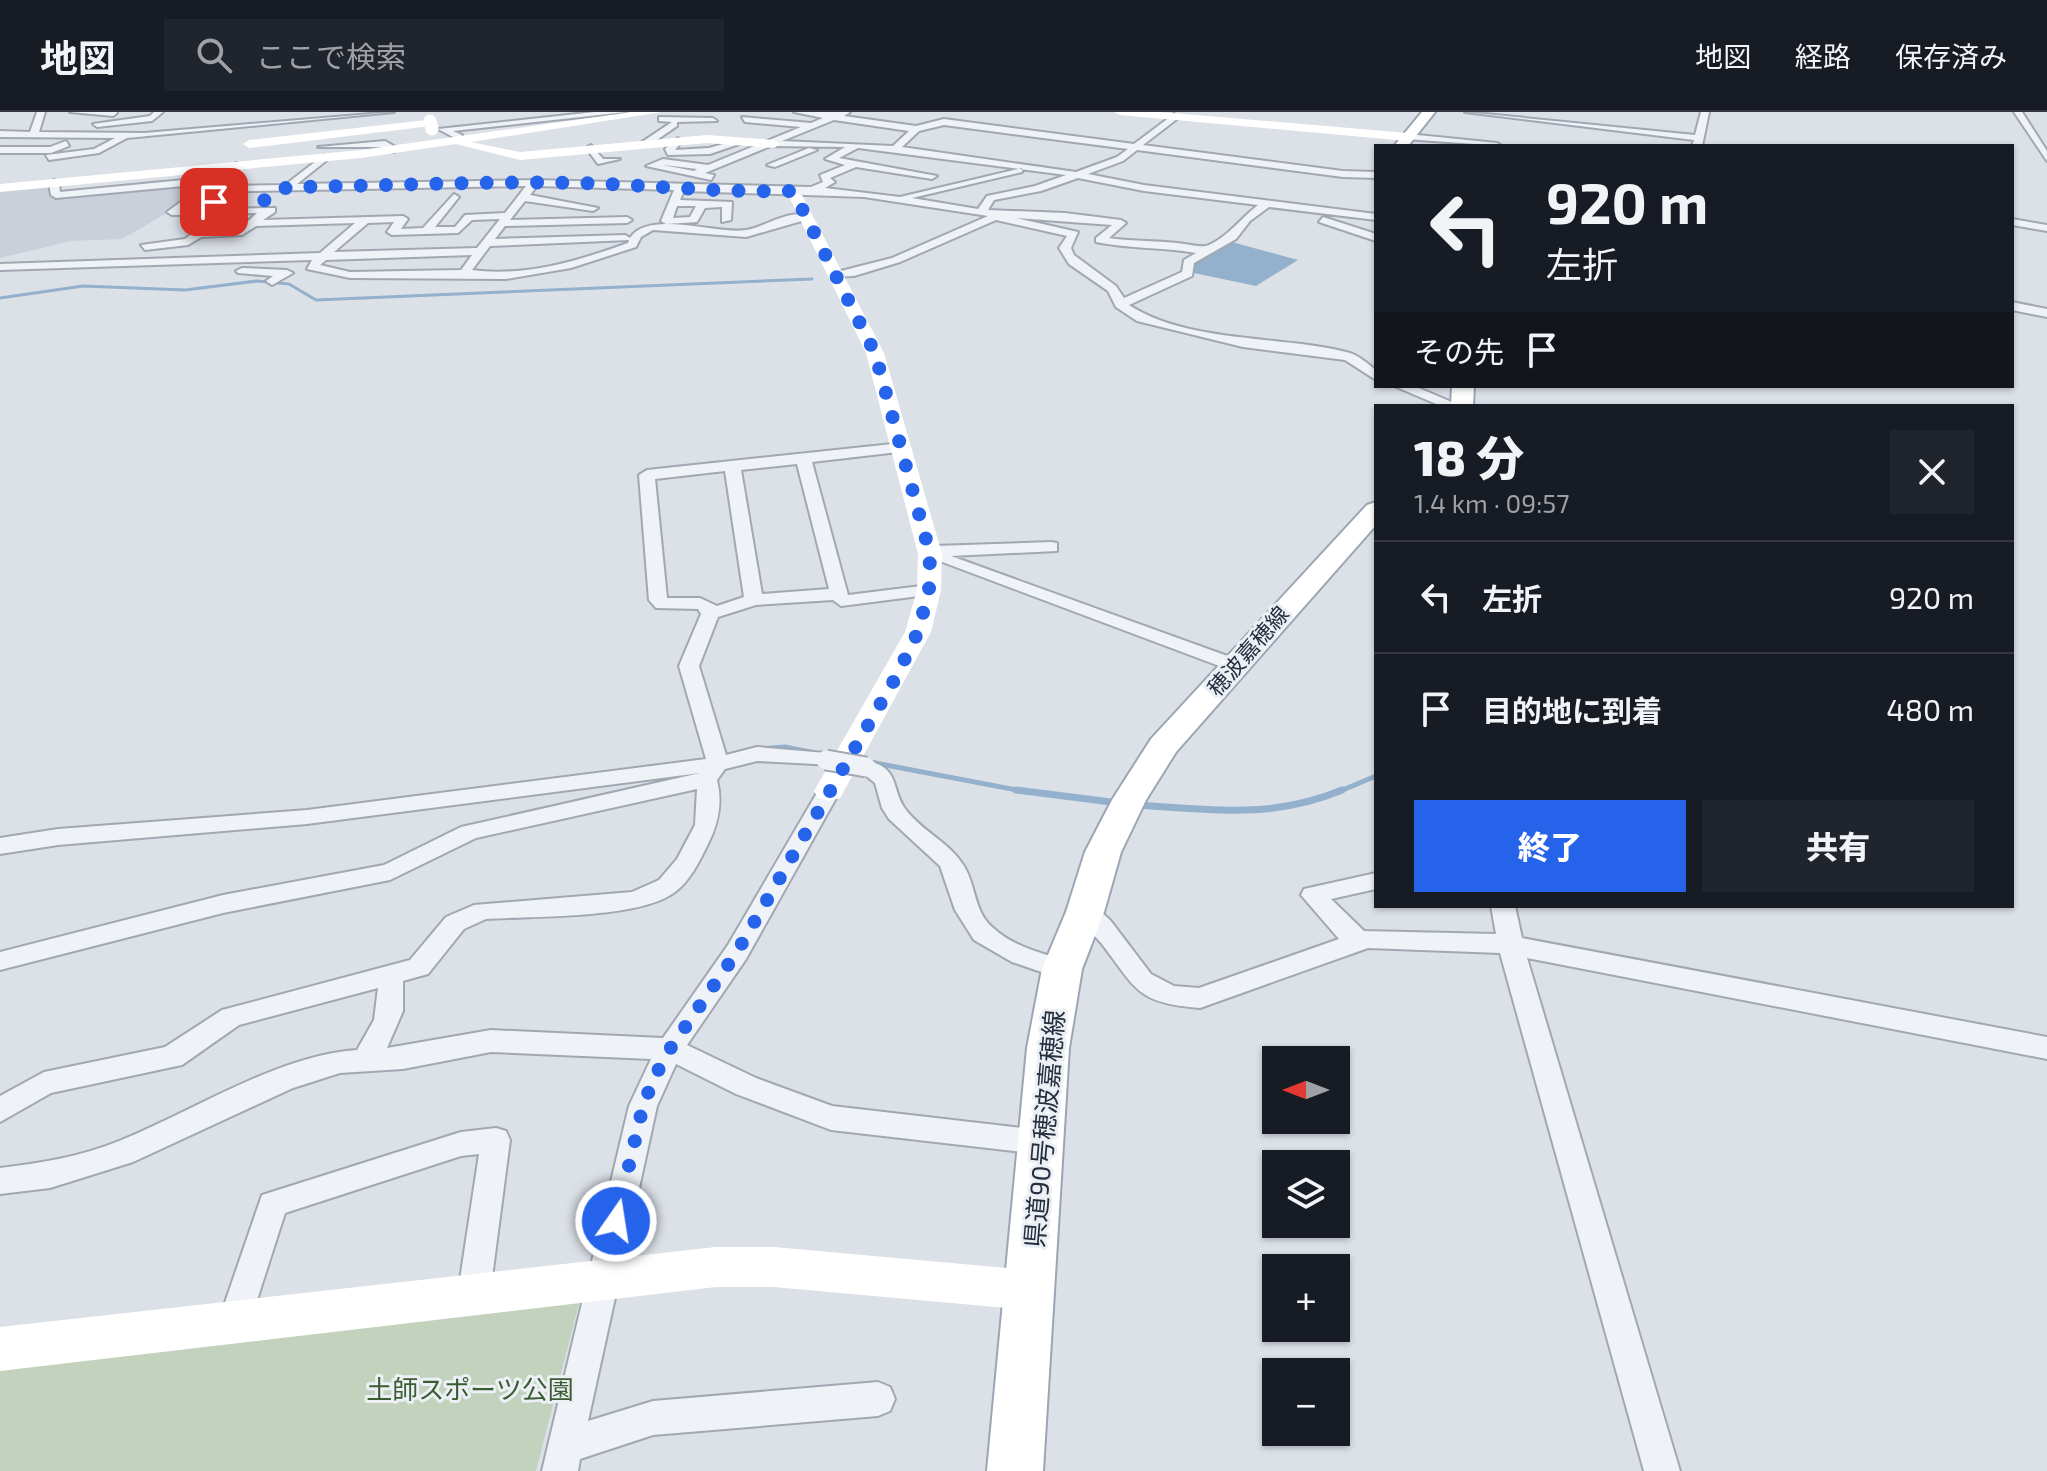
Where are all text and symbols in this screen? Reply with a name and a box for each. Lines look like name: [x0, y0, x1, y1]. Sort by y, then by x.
search box: [164, 19, 724, 91]
icon: search: [192, 33, 236, 77]
text: 地図: [40, 34, 116, 80]
text: ここで検索: [256, 38, 406, 74]
text: 地図: [1695, 39, 1751, 73]
text: 経路: [1795, 39, 1851, 73]
text: 保存済み: [1895, 39, 2007, 73]
pin: [180, 168, 248, 236]
text: 920 m: [1546, 168, 1708, 235]
icon: left: [1414, 176, 1518, 280]
icon: arrive: [192, 180, 236, 224]
text: 左折: [1546, 242, 1618, 285]
icon: arrive: [1520, 328, 1564, 372]
text: その先: [1414, 333, 1504, 369]
text: 18 分: [1414, 428, 1524, 486]
button: close: [1890, 430, 1974, 514]
text: 1.4 km · 09:57: [1414, 487, 1570, 518]
icon: left: [1414, 575, 1458, 619]
text: 920 m: [1889, 579, 1974, 615]
text: 左折: [1482, 580, 1542, 616]
street label: 穂波嘉穂線: [1201, 600, 1293, 700]
icon: arrive: [1414, 687, 1458, 731]
text: 480 m: [1886, 691, 1974, 727]
text: 目的地に到着: [1482, 692, 1662, 728]
button: 終了: [1414, 800, 1686, 892]
button: 共有: [1702, 800, 1974, 892]
street label: 県道90号穂波嘉穂線: [1018, 1009, 1069, 1249]
north arrow: [1262, 1046, 1350, 1134]
map controls: [1262, 1046, 1350, 1446]
button: layers: [1262, 1150, 1350, 1238]
position arrow: [574, 1179, 658, 1263]
button: +: [1262, 1254, 1350, 1342]
button: −: [1262, 1358, 1350, 1446]
park label: 土師スポーツ公園: [366, 1373, 574, 1404]

